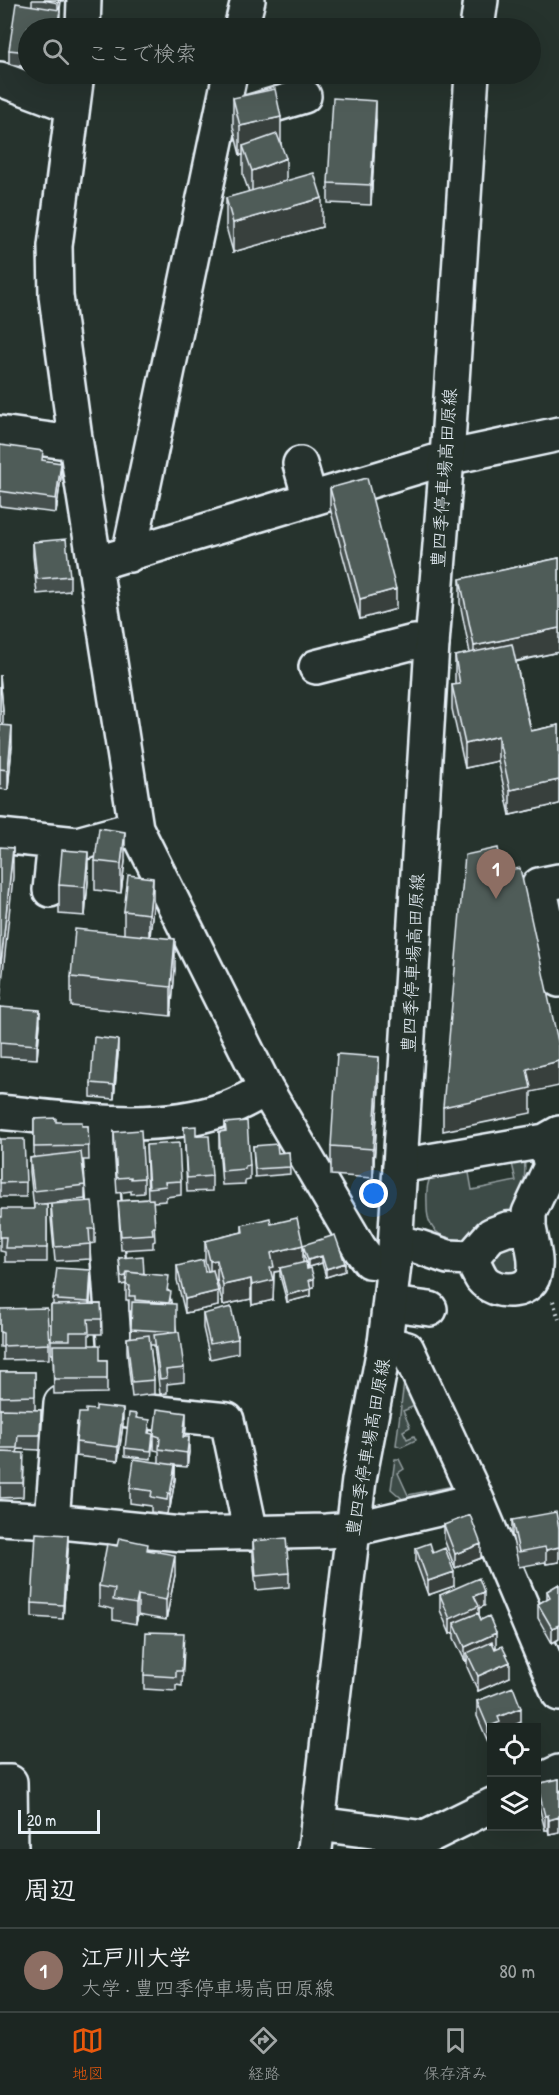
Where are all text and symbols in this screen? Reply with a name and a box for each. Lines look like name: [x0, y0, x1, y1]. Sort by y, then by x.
search box: [18, 18, 541, 84]
icon: search: [39, 35, 72, 68]
text: ここで検索: [87, 38, 197, 68]
street label: 豊四季停車場高田原線: [425, 387, 462, 569]
pin: 1: [476, 850, 516, 899]
street label: 豊四季停車場高田原線: [395, 872, 430, 1054]
your location: [359, 1179, 388, 1208]
street label: 豊四季停車場高田原線: [340, 1356, 395, 1538]
map controls: [487, 1723, 541, 1831]
button: locate: [487, 1723, 541, 1777]
button: layers: [487, 1777, 541, 1831]
scale bar: [18, 1807, 100, 1834]
text: 20 m: [27, 1809, 56, 1831]
text: 周辺: [24, 1872, 76, 1907]
text: 江戸川大学: [81, 1942, 191, 1972]
text: 1: [40, 1957, 47, 1984]
text: 80 m: [499, 1957, 535, 1984]
text: 大学 · 豊四季停車場高田原線: [81, 1974, 334, 2001]
tab: 地図: [71, 2024, 104, 2084]
tab: 経路: [247, 2024, 280, 2084]
tab: 保存済み: [423, 2024, 487, 2084]

